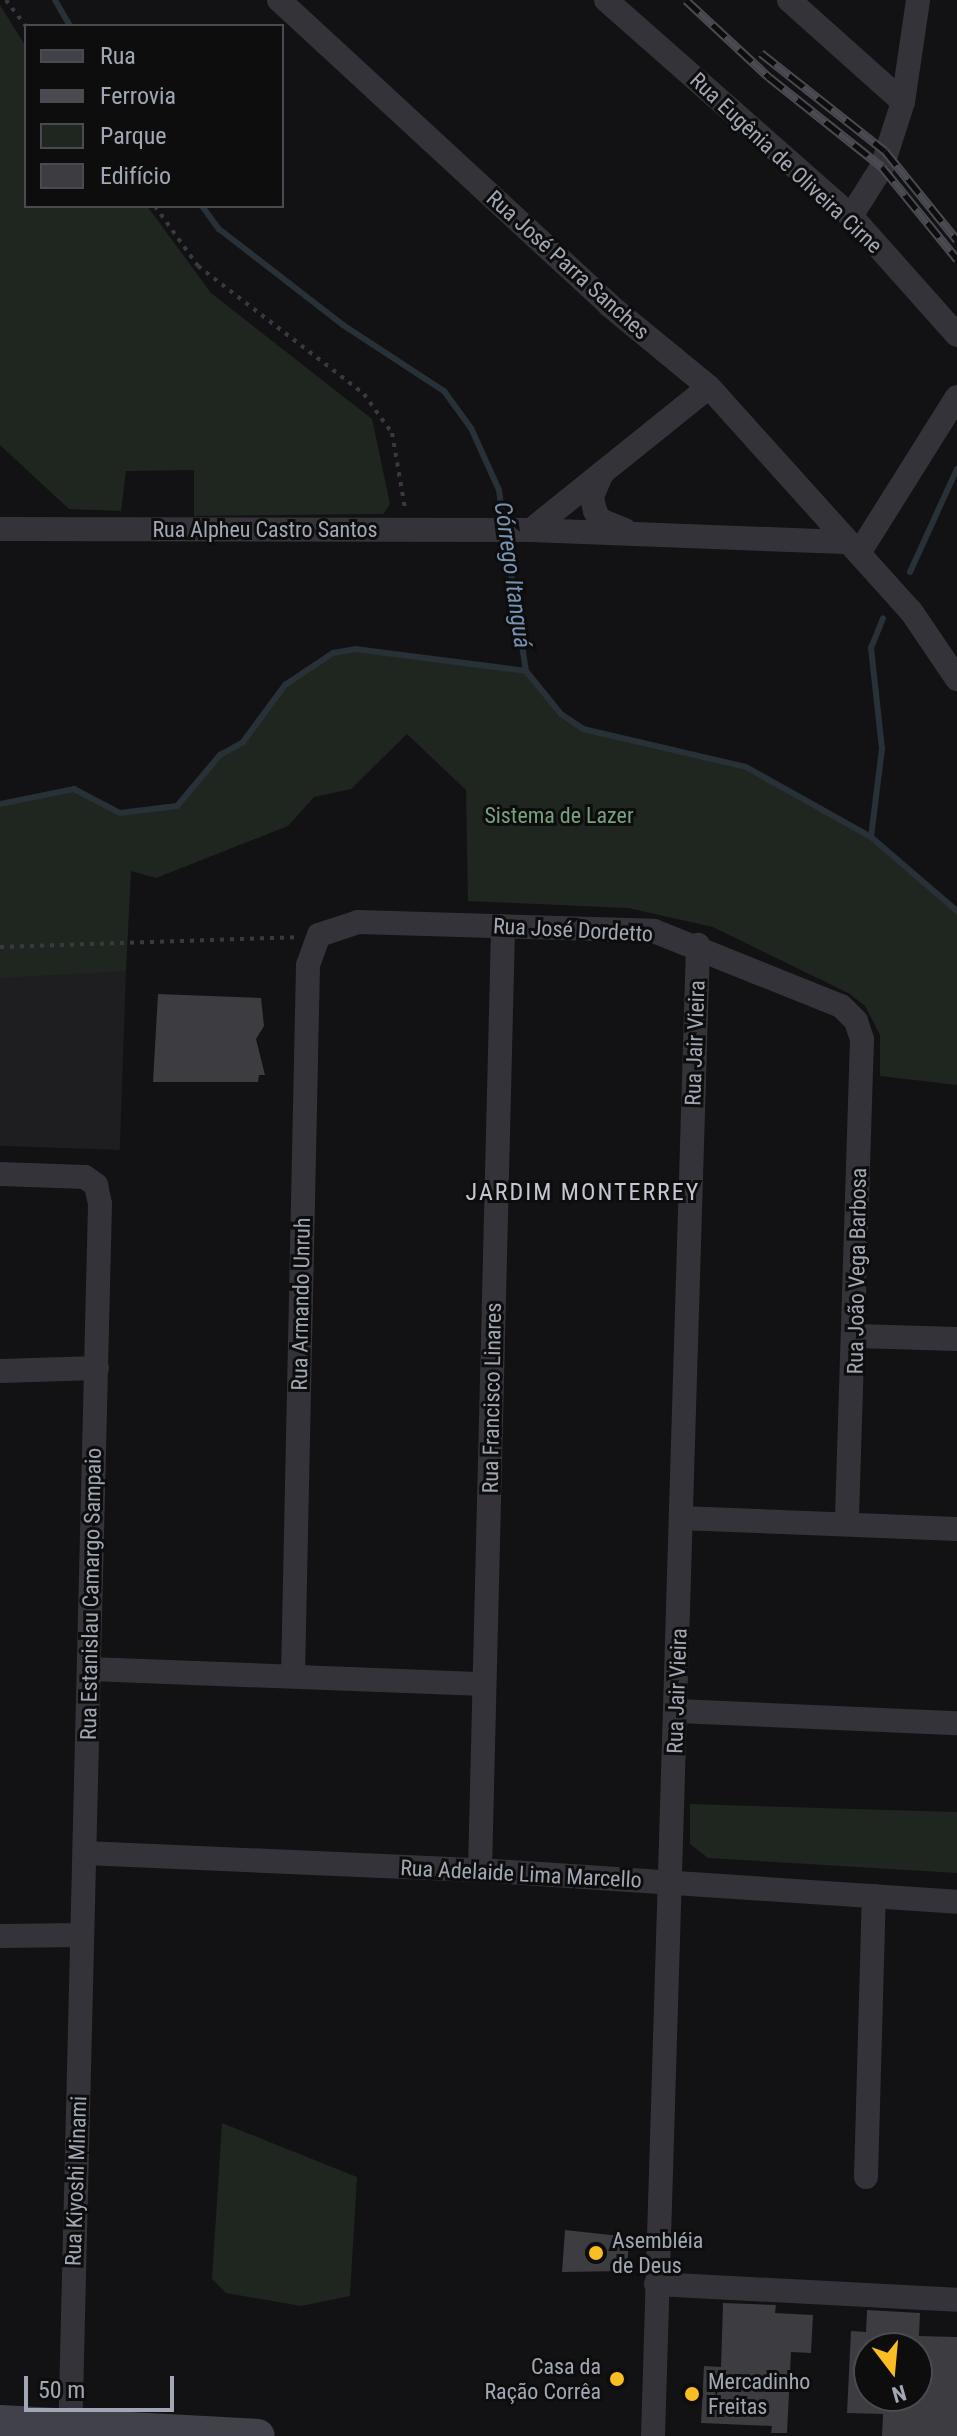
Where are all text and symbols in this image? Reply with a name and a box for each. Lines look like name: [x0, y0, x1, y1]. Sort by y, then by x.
legend: [24, 24, 284, 208]
text: Rua: [100, 42, 136, 70]
street label: Rua Eugênia de Oliveira Cirne: [684, 67, 888, 259]
text: Ferrovia: [100, 82, 176, 110]
text: Parque: [100, 122, 167, 150]
text: Edifício: [100, 162, 171, 190]
street label: Rua José Parra Sanches: [481, 185, 655, 345]
water label: Córrego Itanguá: [487, 500, 537, 650]
street label: Rua Alpheu Castro Santos: [152, 517, 378, 543]
park label: Sistema de Lazer: [484, 803, 634, 829]
street label: Rua José Dordetto: [492, 913, 654, 947]
street label: Rua Jair Vieira: [680, 980, 710, 1106]
street label: Rua João Vega Barbosa: [842, 1168, 872, 1374]
district label: JARDIM MONTERREY: [466, 1179, 700, 1207]
street label: Rua Armando Unruh: [286, 1217, 316, 1391]
street label: Rua Francisco Linares: [477, 1302, 507, 1494]
street label: Rua Estanislau Camargo Sampaio: [75, 1448, 107, 1740]
street label: Rua Jair Vieira: [662, 1628, 692, 1754]
street label: Rua Adelaide Lima Marcello: [400, 1854, 642, 1894]
street label: Rua Kiyoshi Minami: [60, 2095, 92, 2267]
place label: Asembléia de Deus: [612, 2227, 703, 2278]
marker: Asembléia de Deus: [587, 2244, 605, 2262]
north arrow: [853, 2332, 933, 2412]
place label: Casa da Ração Corrêa: [484, 2353, 601, 2404]
scale bar: [28, 2360, 178, 2410]
place label: Mercadinho Freitas: [708, 2368, 810, 2420]
marker: Casa da Ração Corrêa: [608, 2370, 626, 2388]
text: 50 m: [38, 2376, 85, 2404]
text: N: [889, 2380, 909, 2408]
marker: Mercadinho Freitas: [683, 2385, 701, 2403]

